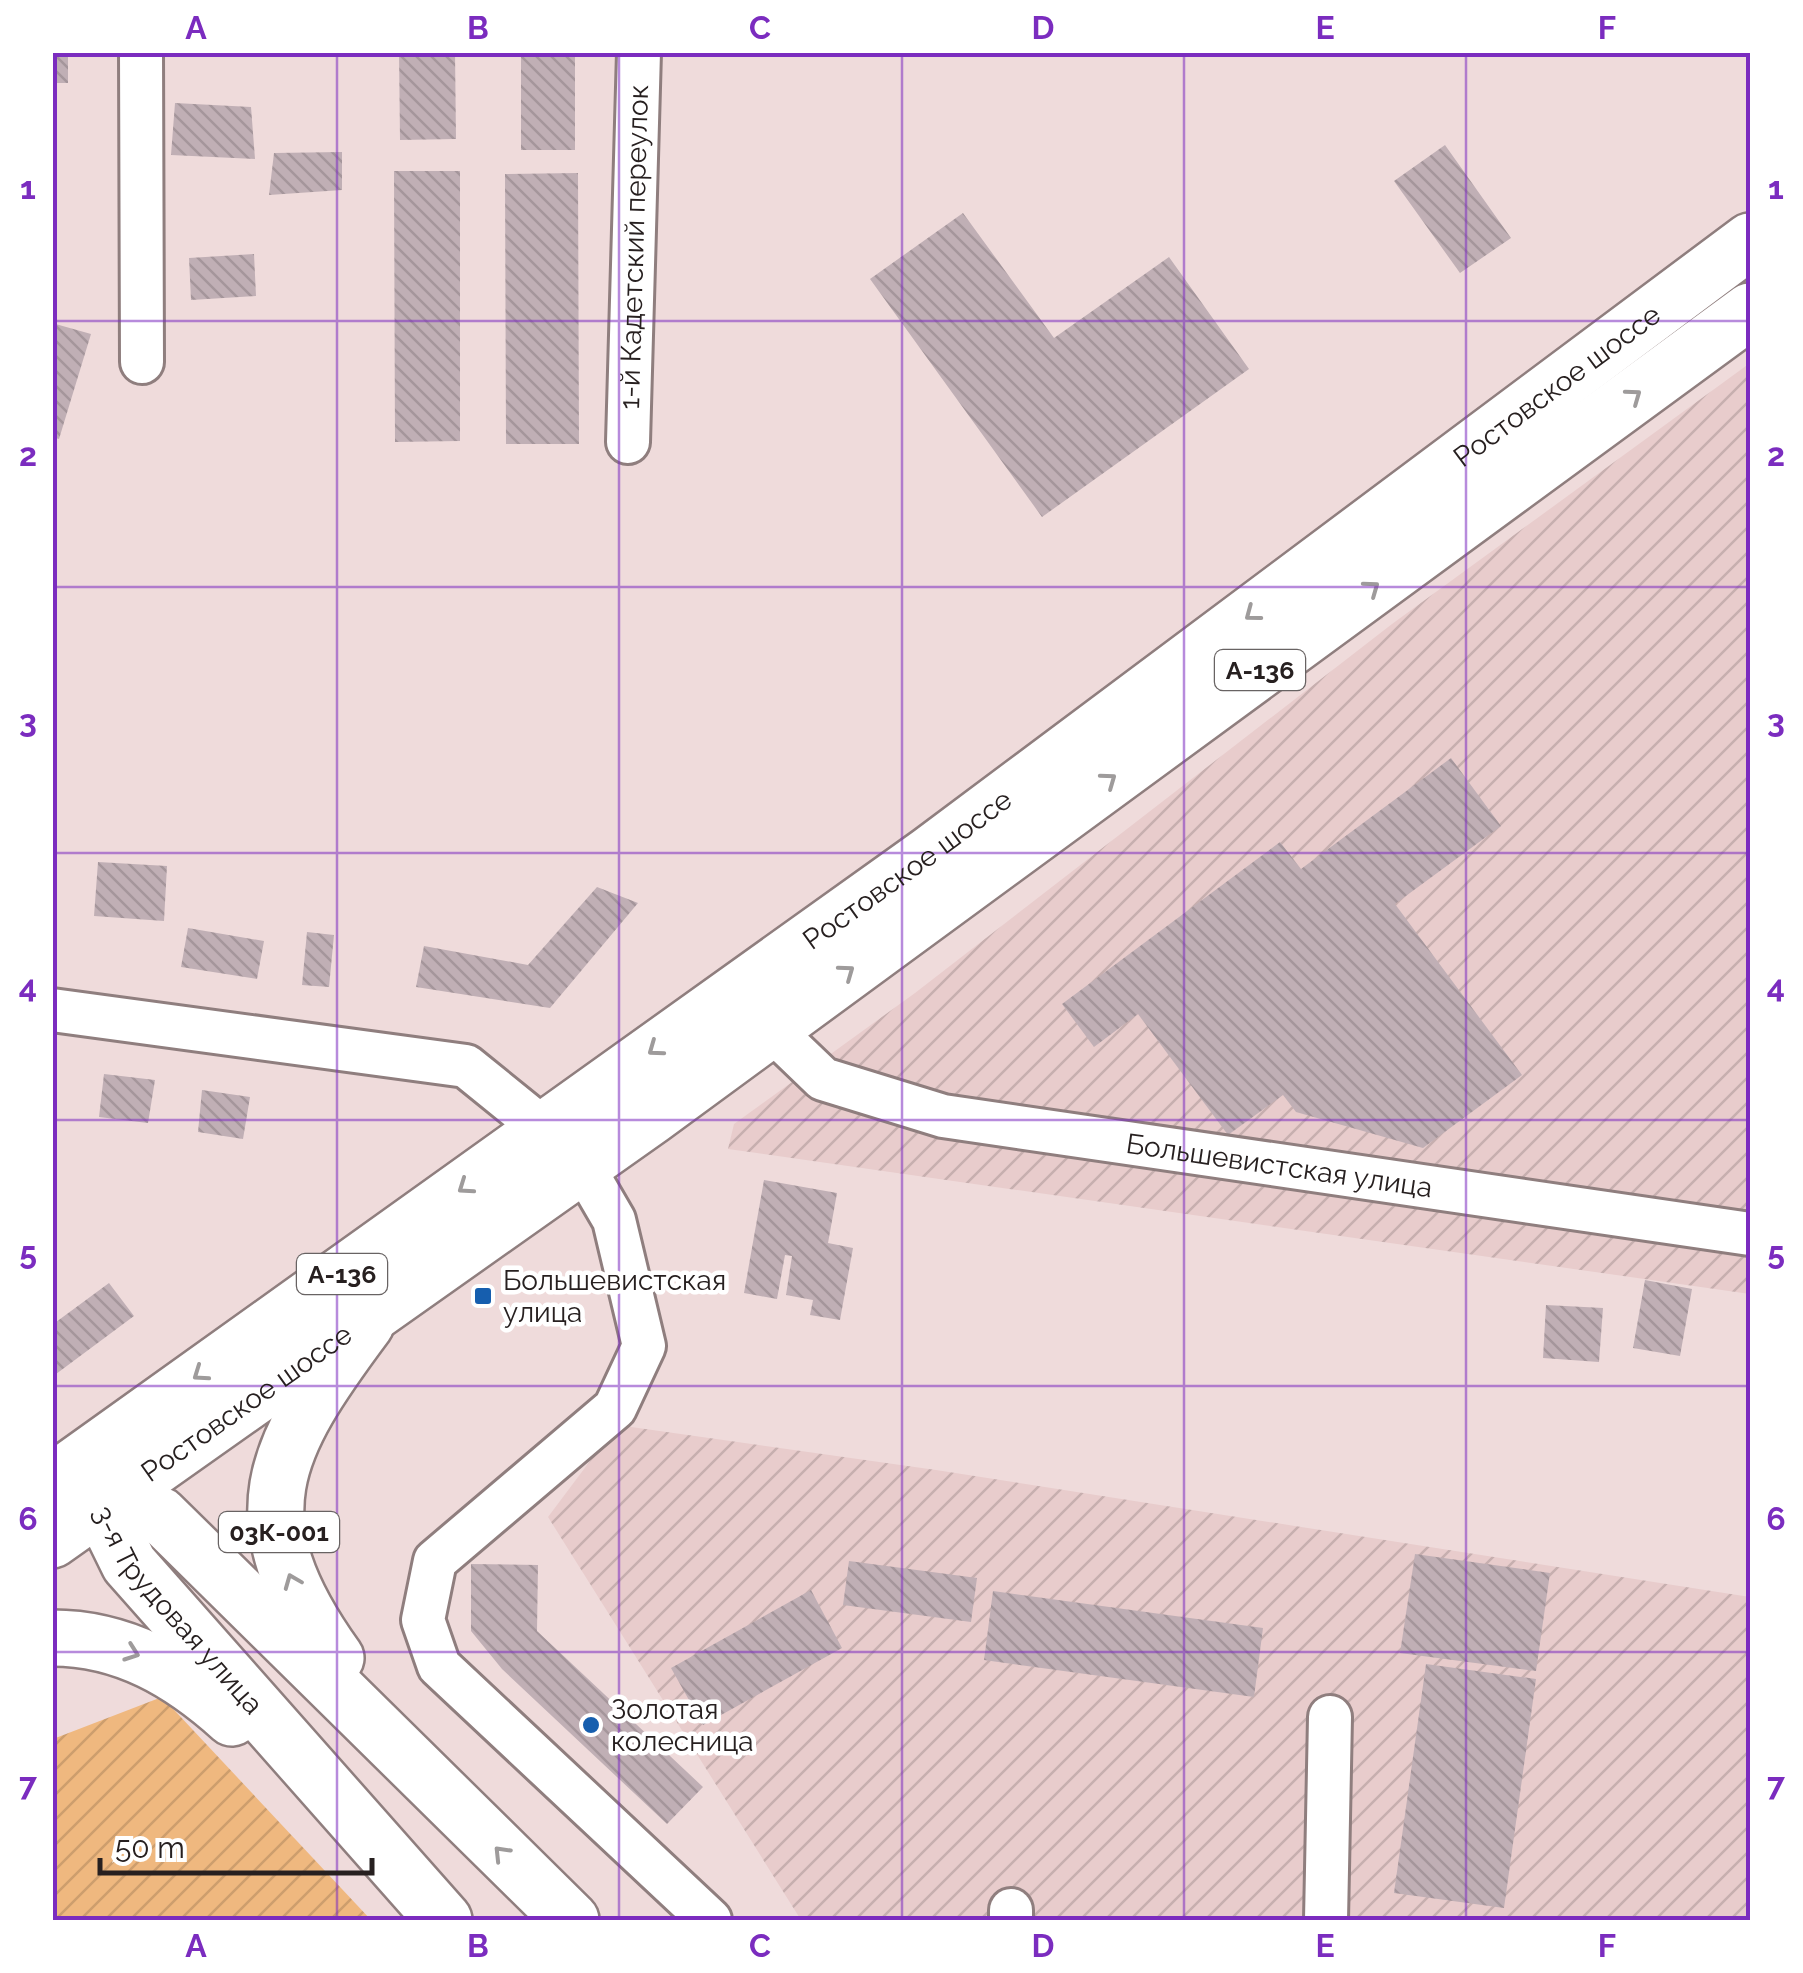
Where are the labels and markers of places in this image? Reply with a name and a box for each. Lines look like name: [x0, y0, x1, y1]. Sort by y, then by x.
place label: Большевистская улица: [503, 1264, 726, 1329]
marker: Большевистская улица: [472, 1285, 494, 1307]
place label: Золотая колесница: [611, 1693, 754, 1758]
marker: Золотая колесница: [580, 1714, 602, 1736]

